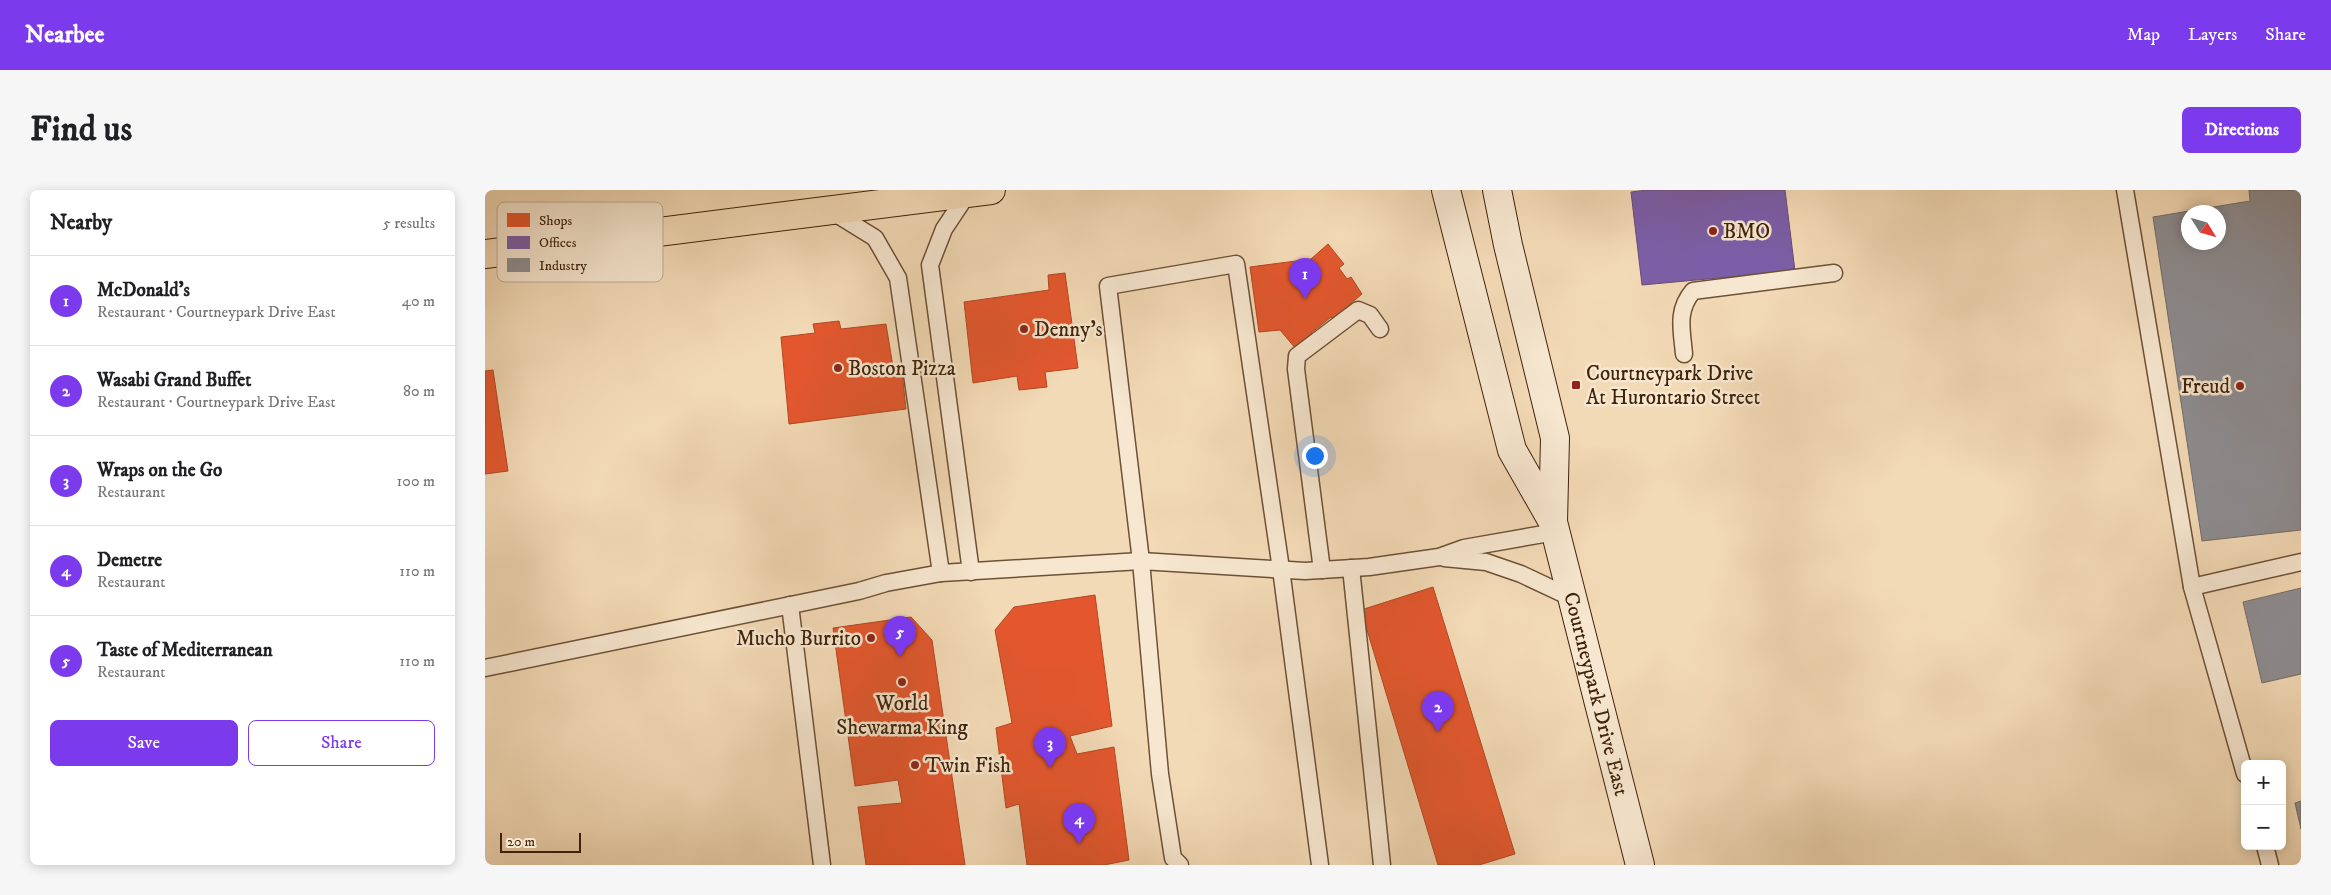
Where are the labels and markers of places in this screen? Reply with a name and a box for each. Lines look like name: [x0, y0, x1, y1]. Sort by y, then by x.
place label: BMO: [1723, 219, 1770, 245]
marker: BMO: [1707, 225, 1719, 237]
pin: 1: [1289, 258, 1321, 299]
place label: Denny's: [1034, 317, 1102, 343]
marker: Denny's: [1018, 323, 1030, 335]
place label: Boston Pizza: [848, 356, 956, 382]
place label: Courtneypark Drive At Hurontario Street: [1586, 361, 1760, 411]
marker: Boston Pizza: [832, 362, 844, 374]
place label: Freud: [2181, 374, 2231, 400]
marker: Courtneypark Drive At Hurontario Street: [1570, 379, 1582, 391]
marker: Freud: [2234, 380, 2246, 392]
pin: 5: [884, 616, 916, 657]
place label: Mucho Burrito: [736, 626, 861, 652]
marker: Mucho Burrito: [865, 632, 877, 644]
marker: World Shewarma King: [896, 676, 908, 688]
place label: World Shewarma King: [836, 691, 968, 741]
pin: 2: [1422, 691, 1454, 732]
pin: 3: [1034, 727, 1066, 768]
place label: Twin Fish: [925, 753, 1011, 779]
marker: Twin Fish: [909, 759, 921, 771]
pin: 4: [1063, 803, 1095, 844]

